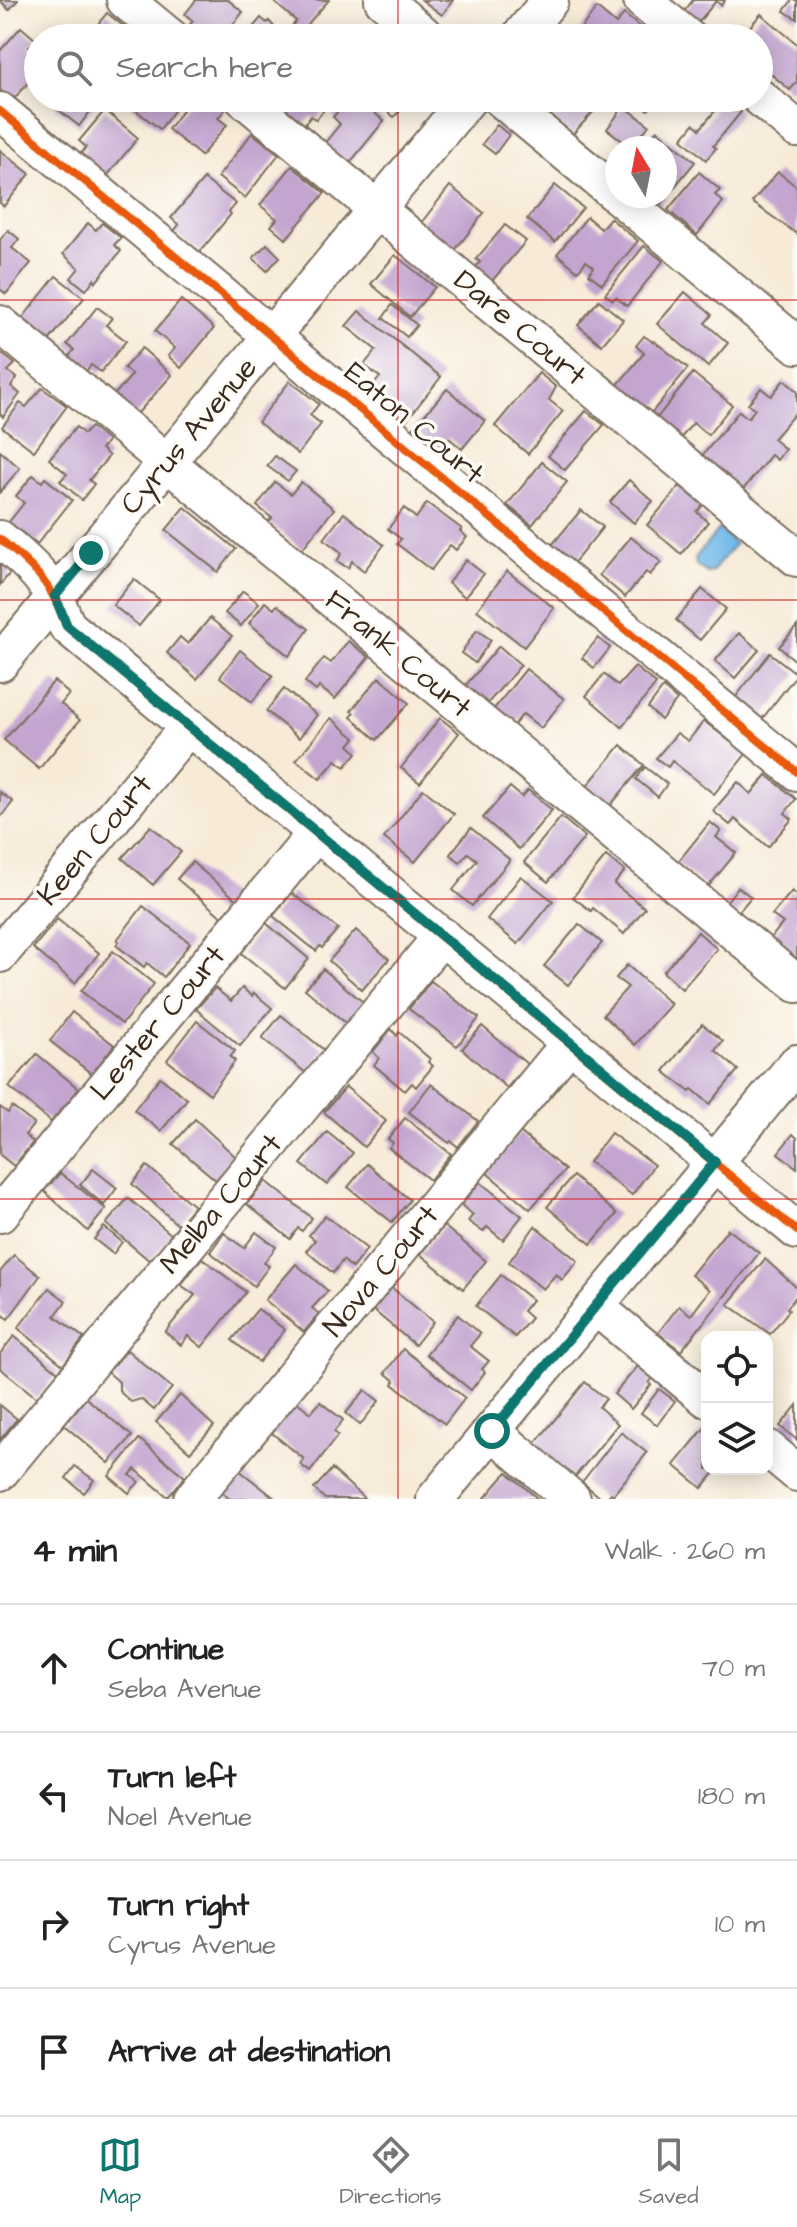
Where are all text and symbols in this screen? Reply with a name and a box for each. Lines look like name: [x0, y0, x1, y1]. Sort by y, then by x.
search box: [24, 24, 773, 112]
icon: search: [52, 46, 96, 90]
text: Search here: [116, 47, 293, 89]
north arrow: [605, 136, 677, 208]
street label: Dare Court: [445, 260, 595, 396]
street label: Cyrus Avenue: [111, 348, 268, 524]
street label: Eaton Court: [335, 352, 493, 494]
route end: [73, 535, 109, 571]
street label: Frank Court: [316, 580, 480, 728]
street label: Keen Court: [28, 765, 162, 915]
street label: Lester Court: [81, 936, 235, 1110]
street label: Melba Court: [150, 1125, 292, 1283]
street label: Nova Court: [313, 1196, 449, 1346]
map controls: [701, 1331, 773, 1475]
button: locate: [701, 1331, 773, 1403]
button: layers: [701, 1403, 773, 1475]
route start: [474, 1413, 510, 1449]
text: 4 min: [32, 1527, 117, 1575]
text: Walk · 260 m: [605, 1533, 765, 1569]
text: Continue: [108, 1629, 224, 1671]
icon: ahead: [32, 1646, 76, 1690]
text: 70 m: [702, 1650, 765, 1686]
text: Seba Avenue: [108, 1671, 262, 1707]
text: Turn left: [108, 1757, 236, 1799]
icon: left: [32, 1774, 76, 1818]
text: 180 m: [698, 1778, 765, 1814]
text: Noel Avenue: [108, 1799, 252, 1835]
text: Turn right: [108, 1885, 249, 1927]
icon: right: [32, 1902, 76, 1946]
text: 10 m: [715, 1906, 765, 1942]
text: Cyrus Avenue: [108, 1927, 276, 1963]
icon: arrive: [32, 2030, 76, 2074]
text: Arrive at destination: [108, 2031, 390, 2073]
tab: Map: [98, 2133, 142, 2212]
tab: Directions: [339, 2133, 442, 2212]
tab: Saved: [639, 2133, 699, 2212]

